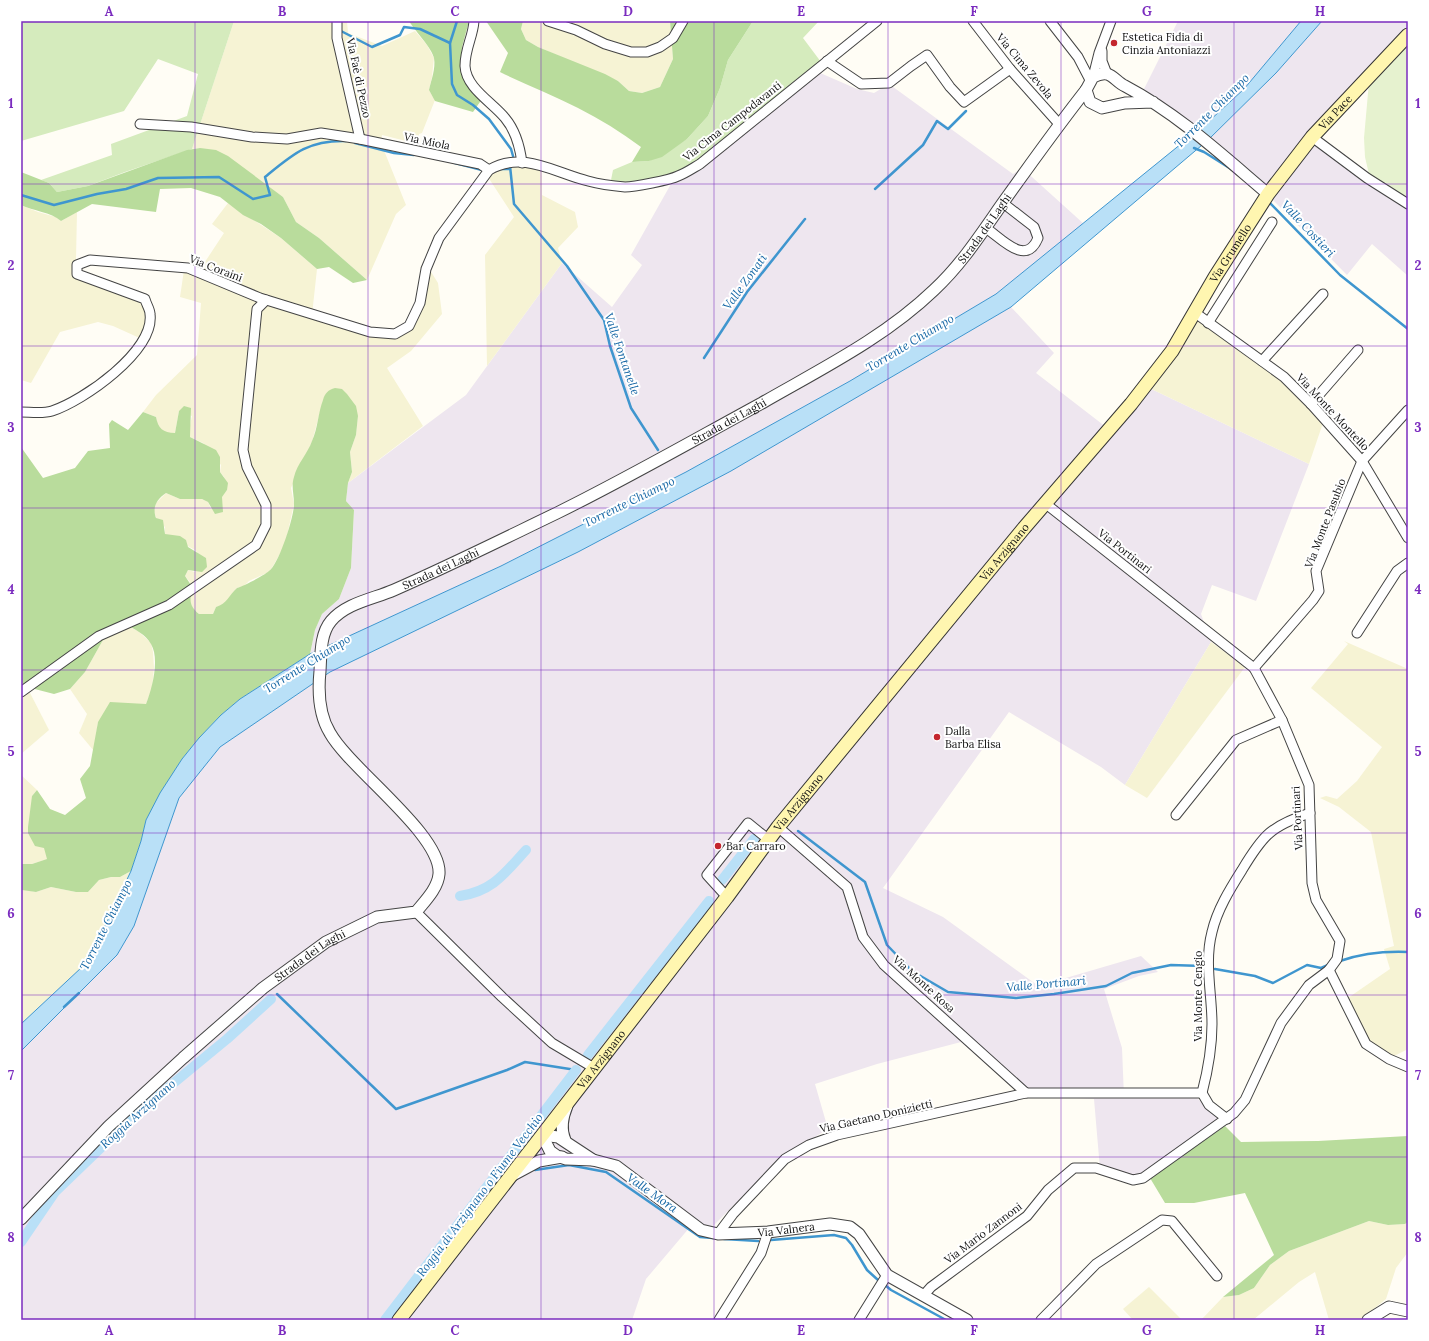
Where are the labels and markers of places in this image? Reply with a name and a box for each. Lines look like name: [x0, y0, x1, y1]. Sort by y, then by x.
place label: Estetica Fidia di Cinzia Antoniazzi: [1122, 30, 1211, 57]
marker: Estetica Fidia di Cinzia Antoniazzi: [1109, 38, 1119, 48]
place label: Dalla Barba Elisa: [945, 724, 1001, 751]
marker: Dalla Barba Elisa: [932, 732, 942, 742]
place label: Bar Carraro: [726, 839, 786, 853]
marker: Bar Carraro: [713, 841, 723, 851]

